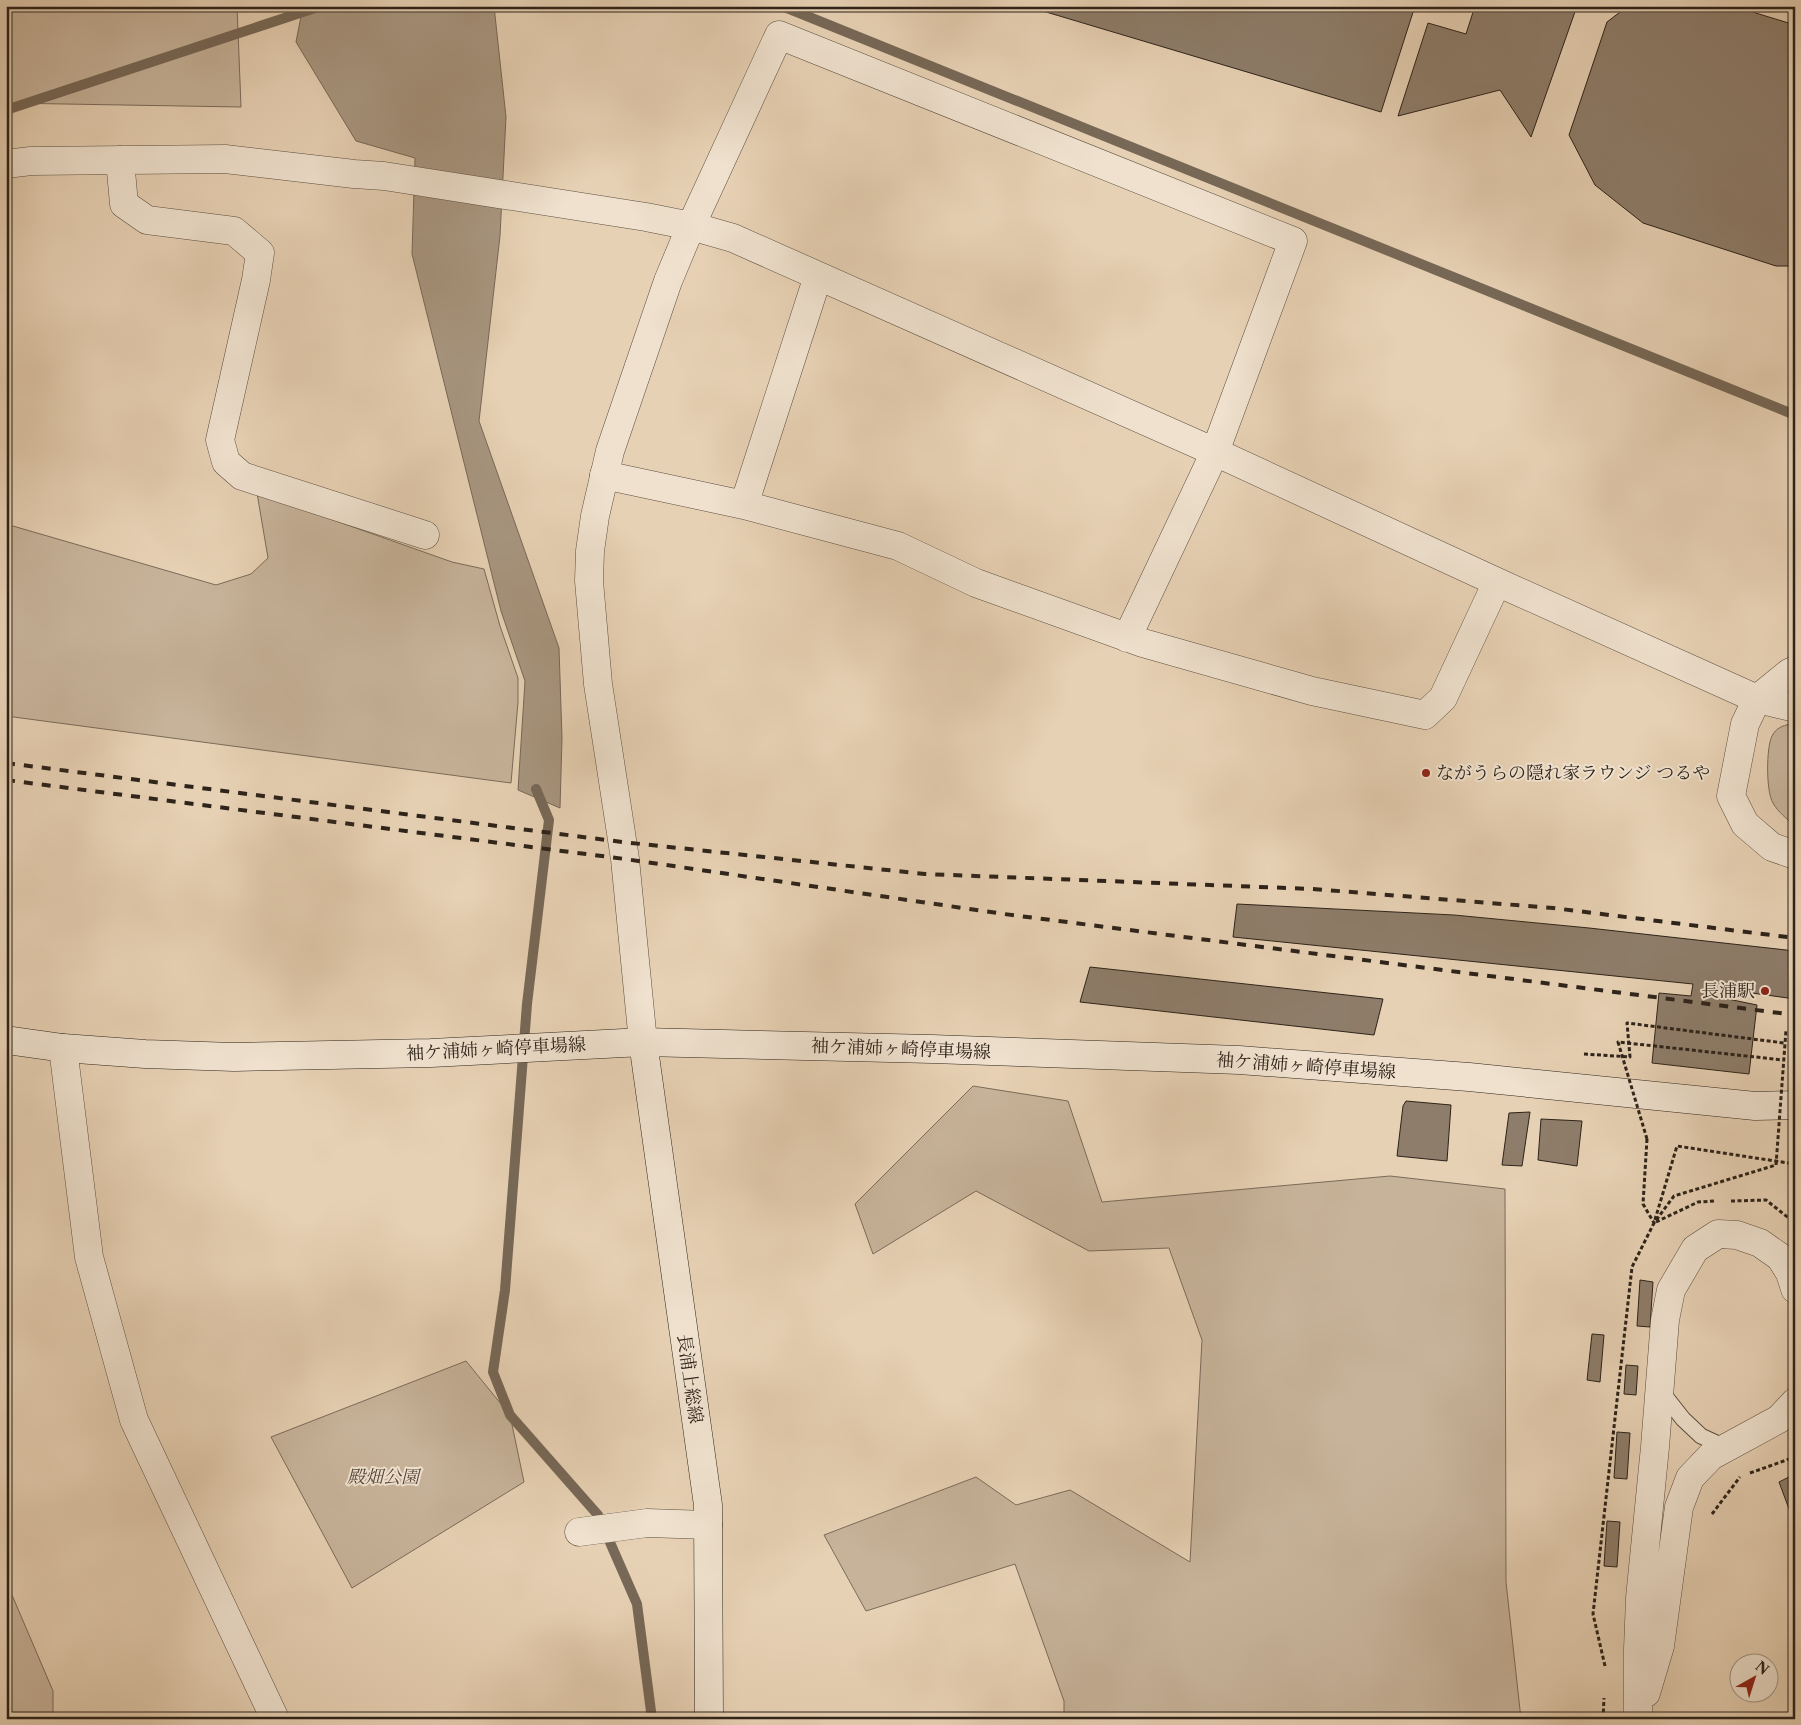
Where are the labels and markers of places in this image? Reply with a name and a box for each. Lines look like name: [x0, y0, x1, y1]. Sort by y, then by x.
place label: ながうらの隠れ家ラウンジ つるや: [1436, 762, 1710, 784]
marker: ながうらの隠れ家ラウンジ つるや: [1420, 767, 1432, 779]
place label: 長浦駅: [1701, 980, 1755, 1002]
marker: 長浦駅: [1759, 985, 1771, 997]

